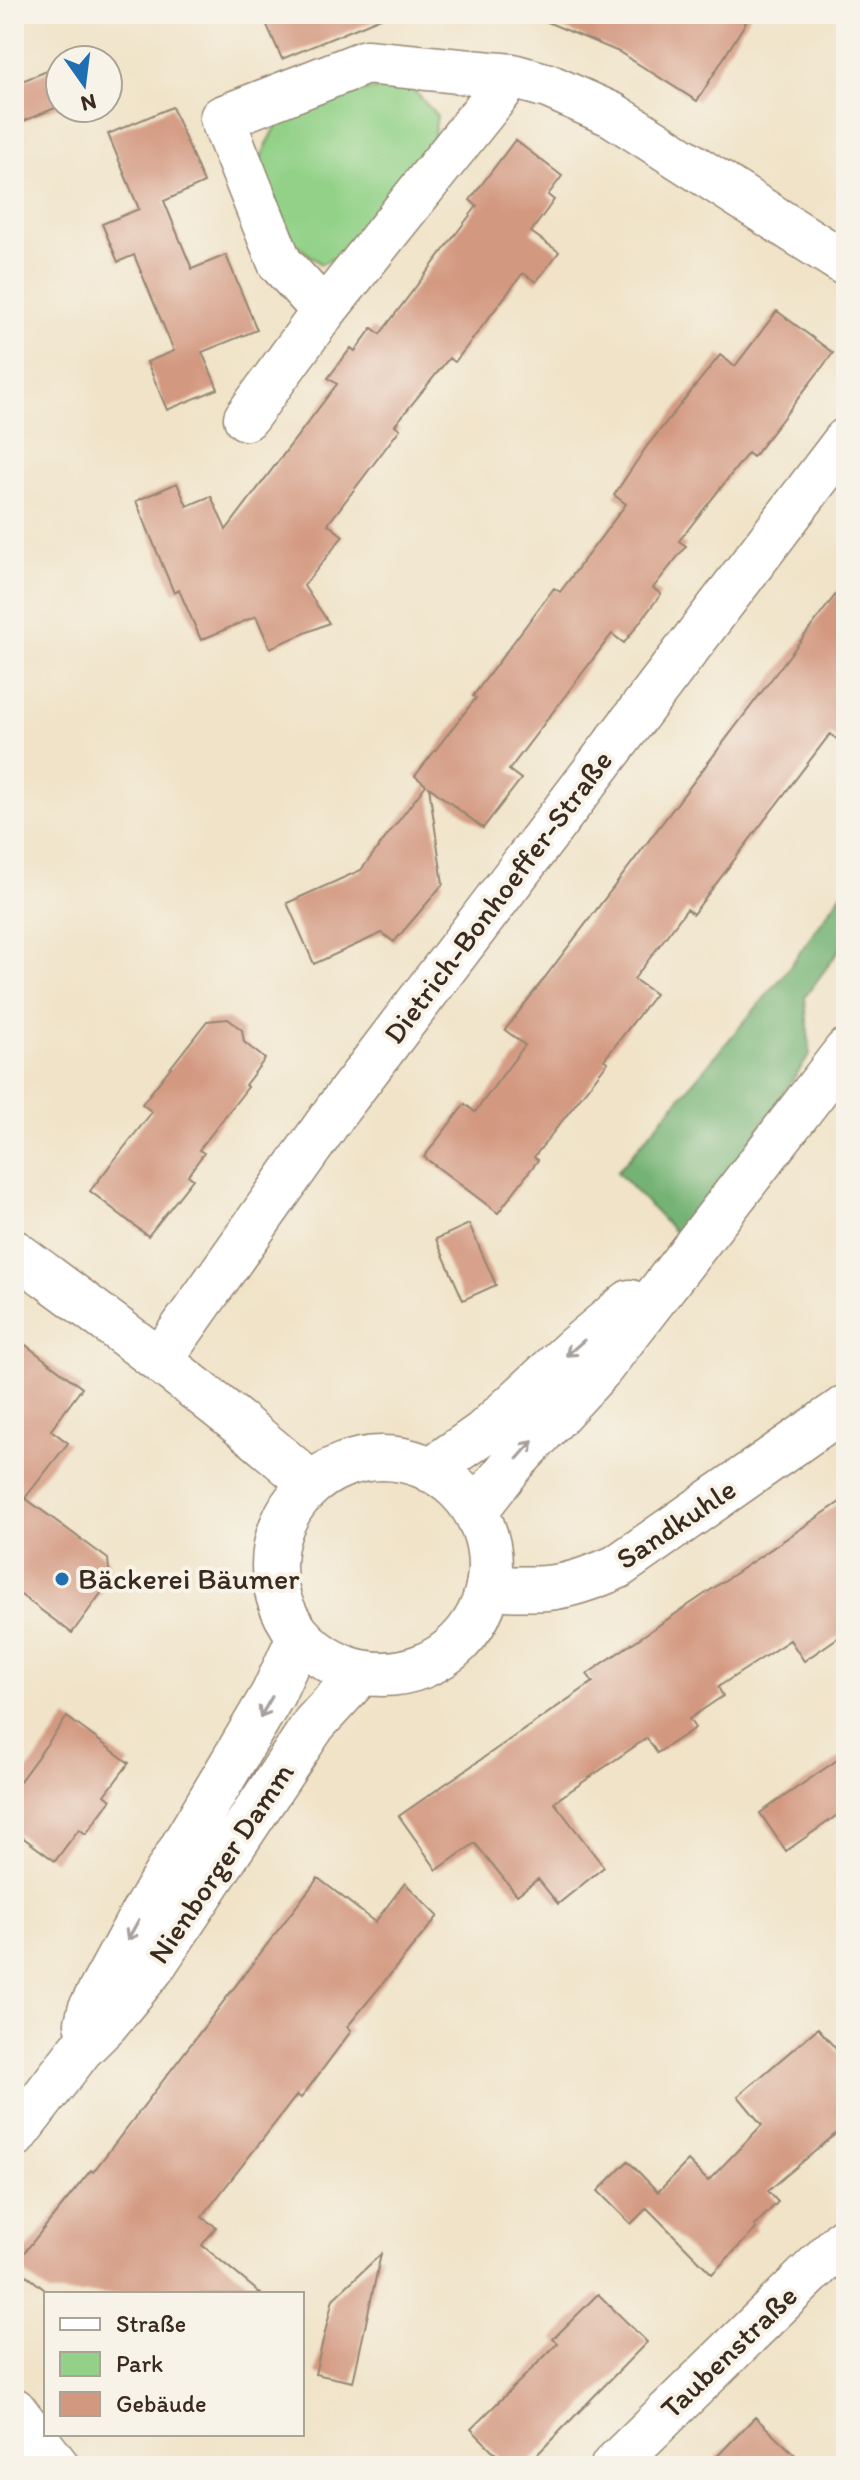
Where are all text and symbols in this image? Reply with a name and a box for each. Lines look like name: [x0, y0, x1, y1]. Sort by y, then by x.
north arrow: [44, 44, 124, 124]
text: N: [78, 88, 99, 118]
street label: Dietrich-Bonhoeffer-Straße: [375, 742, 620, 1051]
one-way arrow: [566, 1338, 586, 1356]
one-way arrow: [515, 1440, 533, 1460]
street label: Sandkuhle: [609, 1470, 743, 1577]
place label: Bäckerei Bäumer: [78, 1560, 300, 1597]
marker: Bäckerei Bäumer: [53, 1570, 71, 1588]
one-way arrow: [257, 1695, 273, 1718]
street label: Nienborger Damm: [140, 1755, 302, 1970]
one-way arrow: [124, 1918, 140, 1942]
street label: Taubenstraße: [652, 2277, 805, 2426]
legend: [44, 2292, 304, 2436]
text: Straße: [116, 2309, 186, 2338]
text: Park: [116, 2349, 163, 2378]
text: Gebäude: [116, 2389, 207, 2418]

